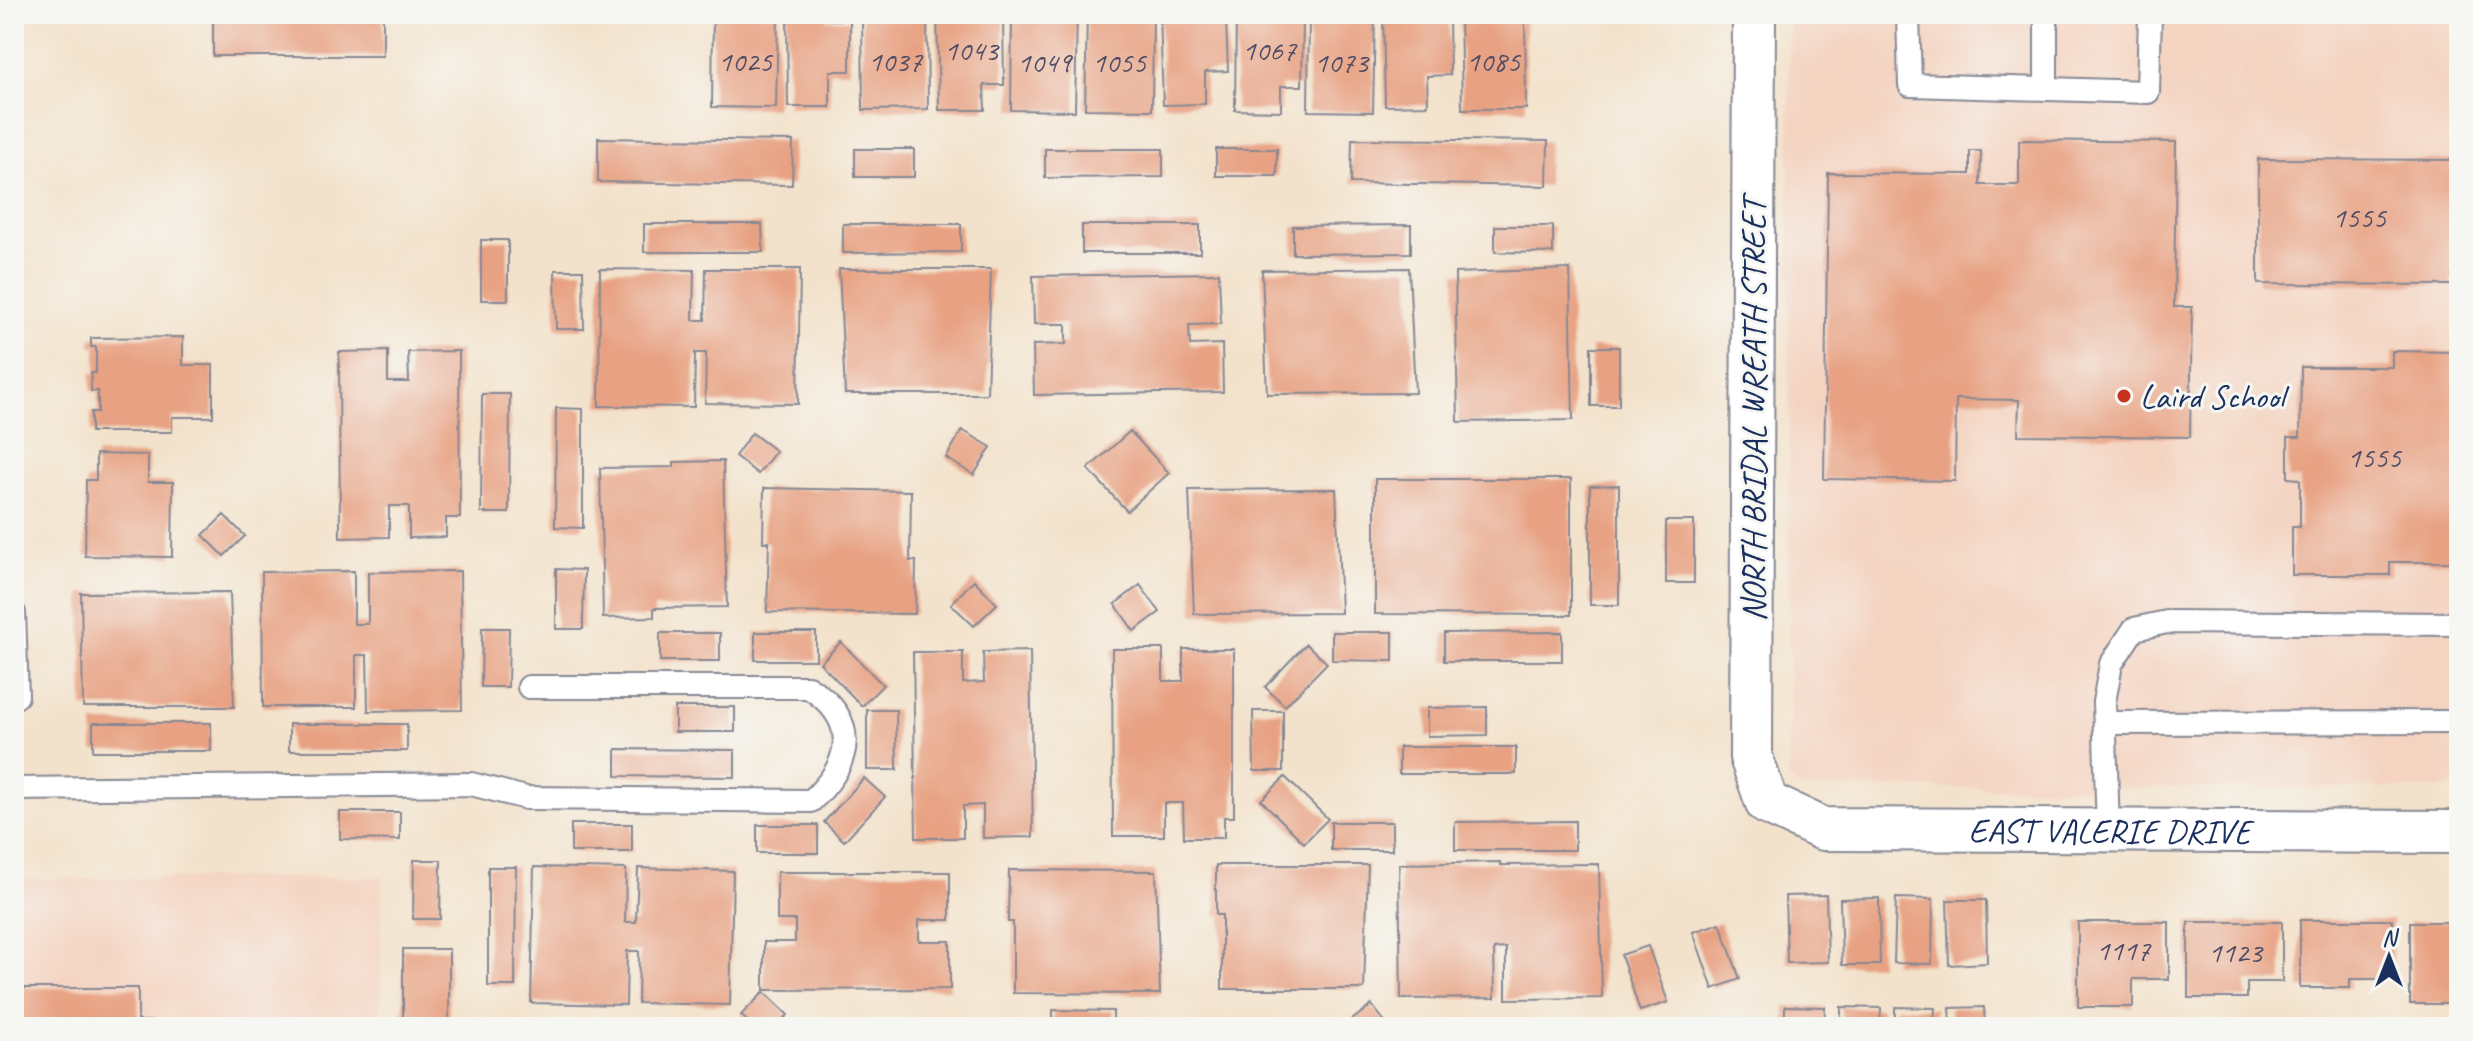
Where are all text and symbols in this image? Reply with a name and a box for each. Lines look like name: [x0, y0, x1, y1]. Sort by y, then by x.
house number: 1043: [944, 31, 1000, 69]
house number: 1067: [1242, 31, 1298, 69]
house number: 1025: [718, 42, 773, 80]
house number: 1037: [868, 42, 923, 80]
house number: 1085: [1466, 42, 1522, 80]
house number: 1049: [1017, 43, 1074, 81]
house number: 1055: [1092, 43, 1148, 81]
house number: 1073: [1314, 43, 1371, 81]
street label: NORTH BRIDAL WREATH STREET: [1732, 192, 1775, 622]
house number: 1555: [2332, 198, 2388, 236]
place label: Laird School: [2140, 375, 2291, 418]
marker: Laird School: [2115, 387, 2133, 405]
house number: 1555: [2347, 438, 2403, 476]
street label: EAST VALERIE DRIVE: [1968, 808, 2255, 853]
north arrow: [2349, 917, 2429, 997]
text: N: [2382, 924, 2399, 952]
house number: 1117: [2096, 931, 2152, 969]
house number: 1123: [2208, 933, 2265, 971]

